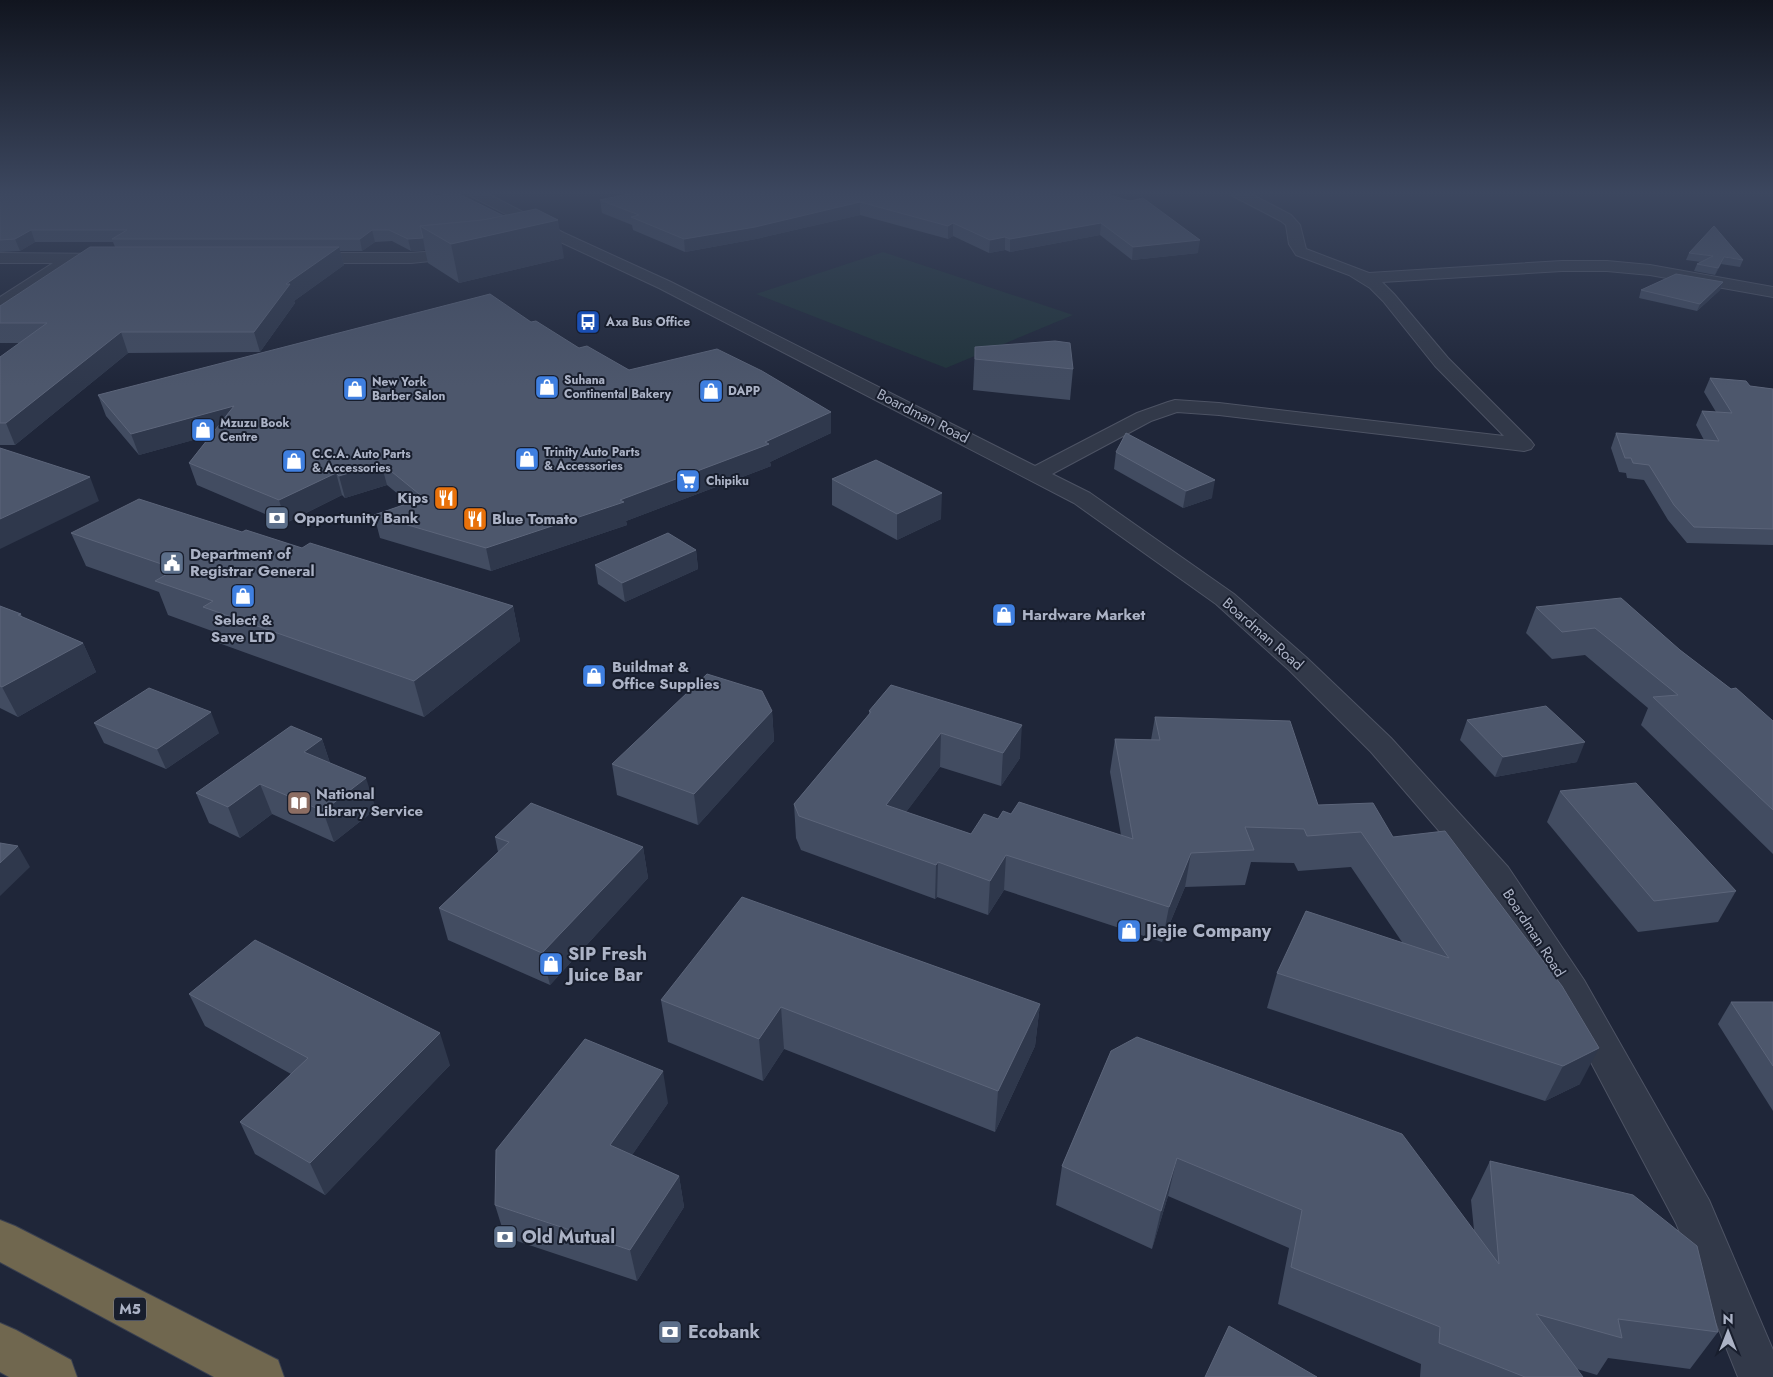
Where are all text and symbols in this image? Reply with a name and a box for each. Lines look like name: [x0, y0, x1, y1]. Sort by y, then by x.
bus stop icon: Axa Bus Office: [575, 309, 601, 335]
place label: Axa Bus Office: [605, 313, 690, 331]
place label: Suhana Continental Bakery: [564, 371, 672, 403]
place label: New York Barber Salon: [372, 373, 445, 405]
shop icon: Suhana Continental Bakery: [534, 374, 560, 400]
shop icon: New York Barber Salon: [342, 376, 368, 402]
shop icon: DAPP: [698, 378, 724, 404]
place label: DAPP: [728, 382, 761, 400]
street label: Boardman Road: [873, 383, 973, 449]
place label: Mzuzu Book Centre: [220, 414, 290, 446]
shop icon: Mzuzu Book Centre: [190, 417, 216, 443]
place label: Trinity Auto Parts & Accessories: [544, 443, 640, 475]
place label: C.C.A. Auto Parts & Accessories: [312, 445, 411, 477]
shop icon: Trinity Auto Parts & Accessories: [514, 446, 540, 472]
shop icon: C.C.A. Auto Parts & Accessories: [281, 448, 307, 474]
supermarket icon: Chipiku: [675, 468, 701, 494]
place label: Chipiku: [706, 472, 749, 490]
restaurant icon: Kips: [433, 485, 459, 511]
place label: Kips: [397, 487, 428, 509]
bank icon: Opportunity Bank: [264, 505, 290, 531]
restaurant icon: Blue Tomato: [462, 506, 488, 532]
place label: Opportunity Bank: [294, 507, 419, 529]
place label: Blue Tomato: [492, 508, 578, 530]
place label: Department of Registrar General: [190, 543, 314, 582]
public building icon: Department of Registrar General: [159, 550, 185, 576]
shop icon: Select & Save LTD: [230, 583, 256, 609]
street label: Boardman Road: [1218, 593, 1308, 675]
shop icon: Hardware Market: [991, 602, 1017, 628]
place label: Hardware Market: [1022, 604, 1145, 626]
place label: Select & Save LTD: [211, 609, 275, 648]
place label: Buildmat & Office Supplies: [612, 656, 720, 695]
shop icon: Buildmat & Office Supplies: [581, 663, 607, 689]
place label: National Library Service: [316, 783, 424, 822]
library icon: National Library Service: [286, 790, 312, 816]
street label: Boardman Road: [1497, 885, 1571, 981]
shop icon: Jiejie Company: [1116, 918, 1142, 944]
place label: Jiejie Company: [1143, 918, 1272, 944]
place label: SIP Fresh Juice Bar: [565, 941, 647, 988]
shop icon: SIP Fresh Juice Bar: [538, 951, 564, 977]
bank icon: Old Mutual: [492, 1224, 518, 1250]
place label: Old Mutual: [522, 1224, 615, 1250]
road number: M5: [114, 1298, 146, 1320]
north arrow: [1703, 1307, 1753, 1357]
text: N: [1722, 1309, 1734, 1329]
bank icon: Ecobank: [657, 1319, 683, 1345]
place label: Ecobank: [688, 1319, 761, 1345]

